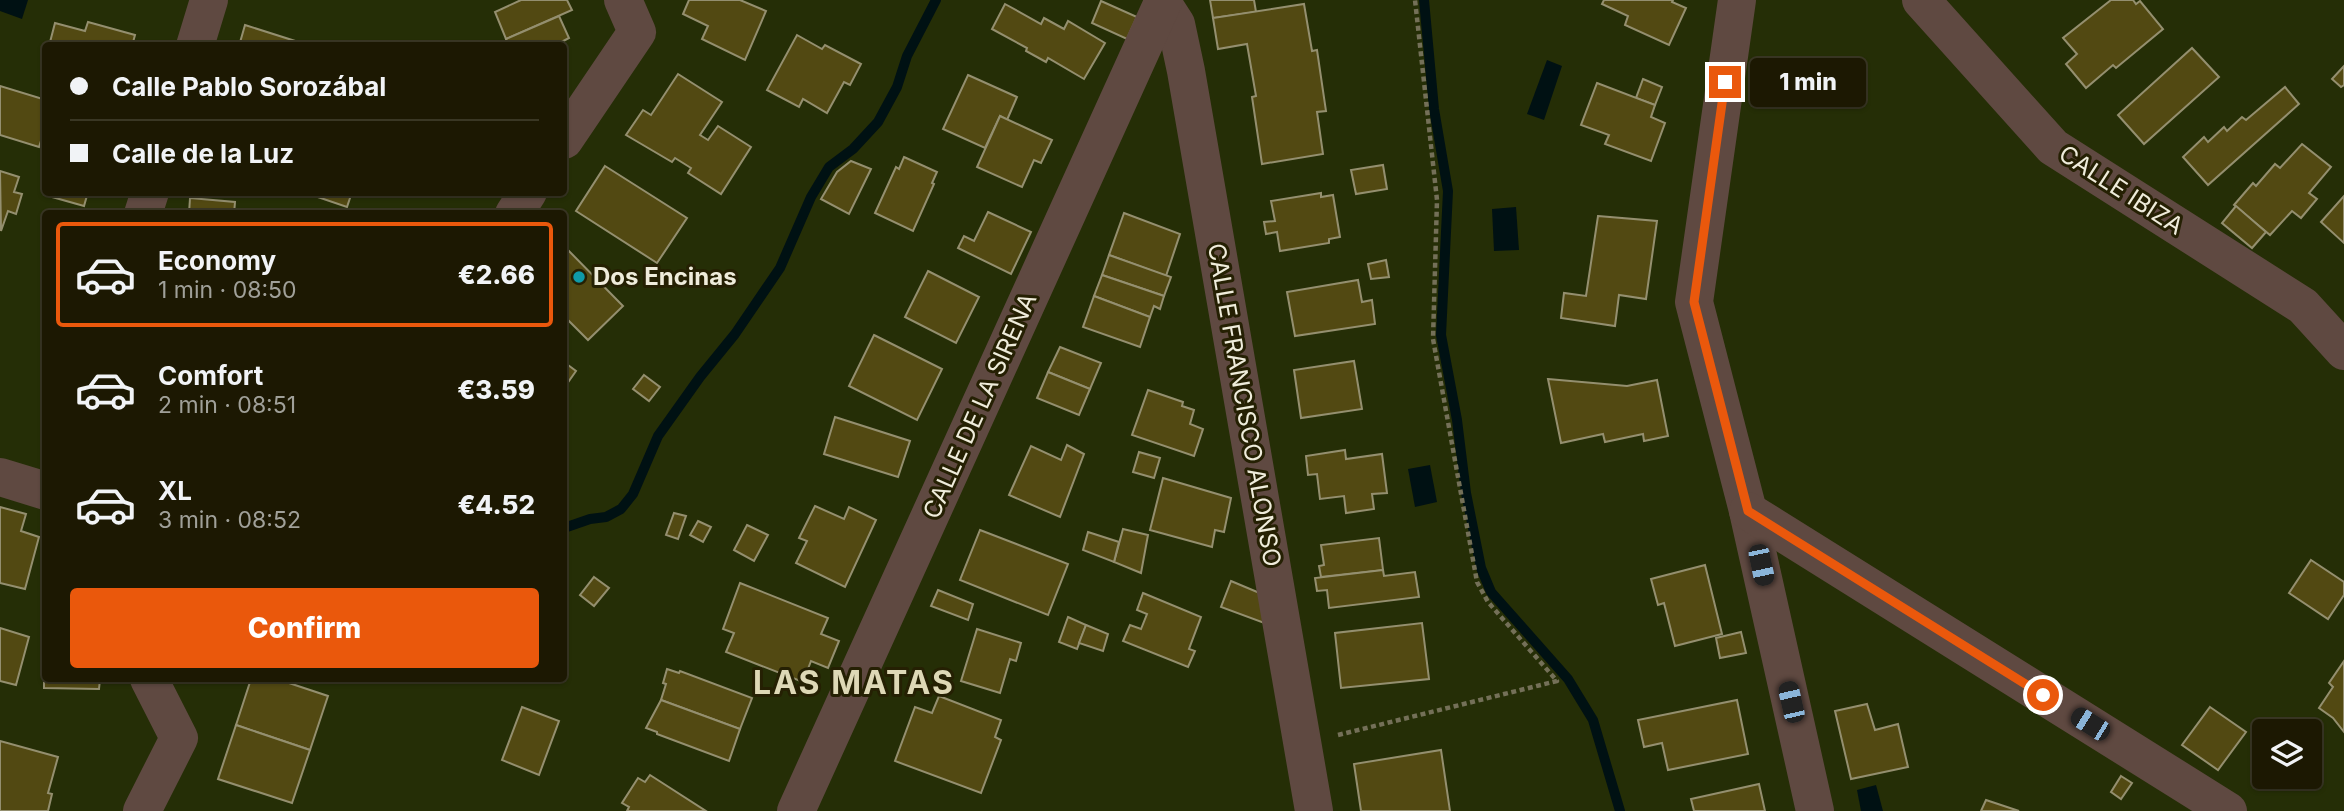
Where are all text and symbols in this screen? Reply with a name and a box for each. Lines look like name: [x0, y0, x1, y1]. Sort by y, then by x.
callout: 1 min: [1750, 57, 1865, 106]
route end: [1709, 66, 1741, 98]
text: 1 min: [1779, 68, 1837, 96]
text: Calle Pablo Sorozábal: [112, 71, 386, 102]
text: Calle de la Luz: [112, 138, 294, 169]
street label: CALLE IBIZA: [2054, 139, 2189, 240]
street label: CALLE FRANCISCO ALONSO: [1202, 241, 1287, 569]
icon: car: [74, 243, 137, 306]
text: Economy: [158, 245, 276, 276]
text: €2.66: [458, 259, 535, 290]
place label: Dos Encinas: [593, 262, 737, 291]
marker: Dos Encinas: [571, 269, 587, 285]
text: 1 min · 08:50: [158, 276, 297, 304]
street label: CALLE DE LA SIRENA: [917, 289, 1042, 523]
icon: car: [74, 358, 137, 421]
text: Comfort: [158, 360, 263, 391]
text: €3.59: [457, 374, 535, 405]
text: 2 min · 08:51: [158, 391, 296, 419]
icon: car: [74, 473, 137, 536]
text: XL: [158, 475, 192, 506]
text: €4.52: [457, 489, 535, 520]
text: 3 min · 08:52: [158, 506, 301, 534]
car: [1747, 542, 1776, 588]
button: Confirm: [70, 588, 539, 668]
district label: LAS MATAS: [753, 663, 955, 702]
car: [1777, 679, 1806, 725]
route start: [2027, 679, 2059, 711]
car: [2067, 704, 2114, 744]
map controls: [2252, 719, 2322, 789]
button: layers: [2252, 719, 2322, 789]

